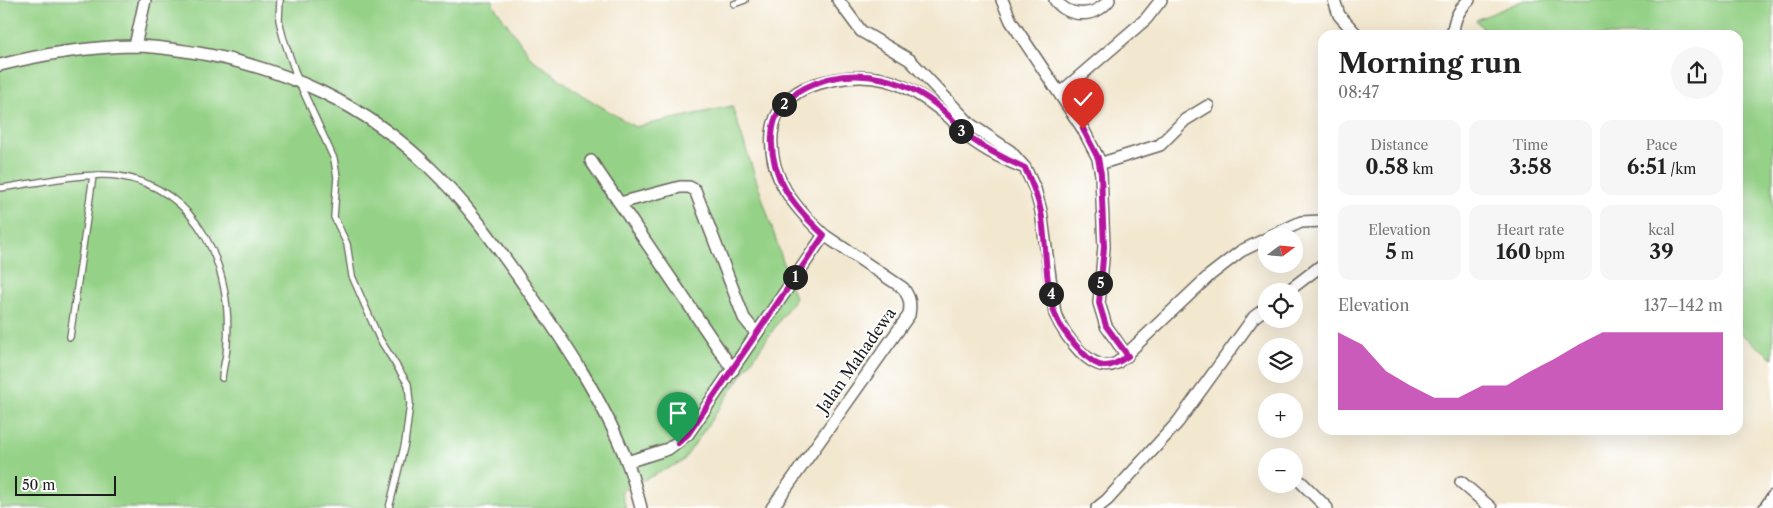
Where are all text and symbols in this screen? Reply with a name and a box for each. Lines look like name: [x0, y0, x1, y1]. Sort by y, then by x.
text: Morning run: [1338, 46, 1522, 80]
button: share: [1671, 47, 1723, 99]
pin: [1062, 78, 1104, 129]
text: 08:47: [1338, 82, 1379, 102]
icon: check: [1069, 85, 1097, 113]
pin: 2: [772, 92, 796, 116]
text: 2: [780, 95, 789, 113]
pin: 3: [948, 118, 974, 144]
text: 3: [958, 122, 965, 140]
text: Distance: [1371, 136, 1428, 154]
text: Time: [1513, 136, 1548, 154]
text: Pace: [1646, 136, 1677, 154]
text: 0.58: [1365, 154, 1409, 179]
text: 3:58: [1509, 154, 1552, 179]
text: 6:51: [1627, 154, 1666, 179]
text: km: [1409, 160, 1434, 178]
text: /km: [1666, 160, 1696, 178]
text: Elevation: [1368, 221, 1431, 239]
text: Heart rate: [1497, 221, 1564, 239]
text: kcal: [1648, 221, 1675, 239]
north arrow: [1258, 228, 1302, 272]
map controls: [1258, 228, 1303, 493]
text: 5: [1385, 239, 1397, 264]
text: 160: [1496, 239, 1531, 264]
text: 39: [1649, 239, 1674, 264]
text: m: [1397, 245, 1414, 263]
text: bpm: [1531, 245, 1565, 263]
pin: 1: [782, 264, 808, 290]
text: 1: [792, 268, 799, 286]
pin: 5: [1088, 270, 1112, 296]
text: 5: [1097, 274, 1104, 292]
pin: 4: [1038, 282, 1064, 306]
button: locate: [1258, 283, 1303, 328]
text: 4: [1047, 285, 1056, 303]
text: Elevation: [1338, 295, 1409, 315]
text: 137–142 m: [1644, 295, 1723, 315]
street label: Jalan Mahadewa: [811, 303, 900, 419]
button: layers: [1258, 338, 1303, 383]
pin: [657, 392, 699, 443]
button: +: [1258, 393, 1303, 438]
icon: arrive: [664, 399, 692, 427]
button: −: [1258, 448, 1303, 493]
scale bar: [15, 473, 116, 496]
text: 50 m: [22, 476, 55, 494]

